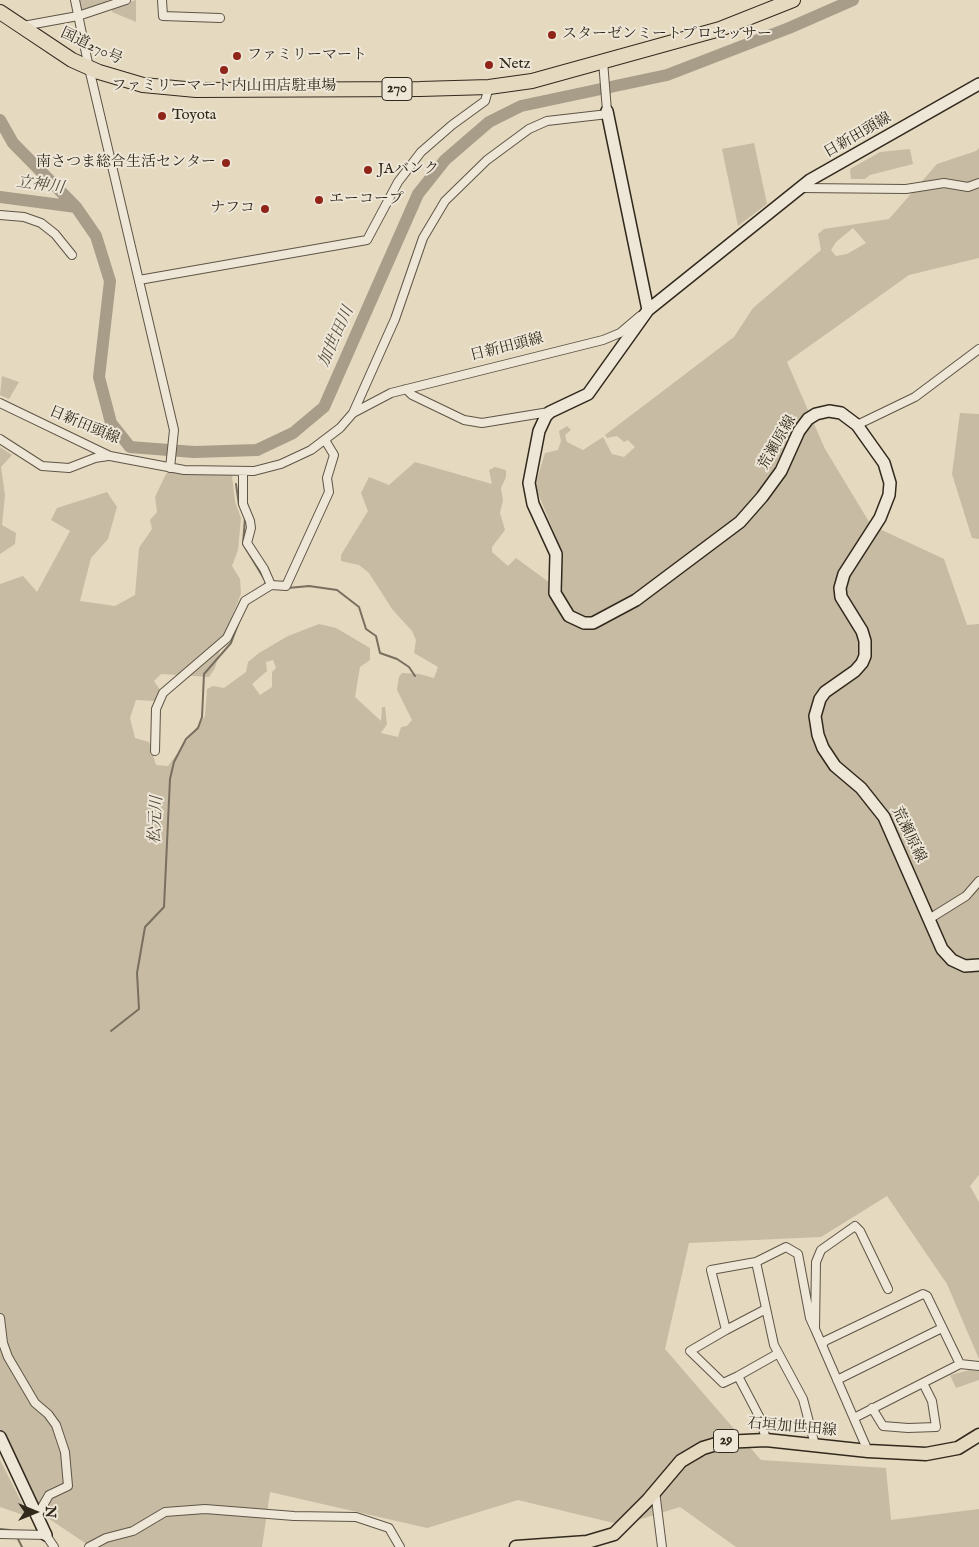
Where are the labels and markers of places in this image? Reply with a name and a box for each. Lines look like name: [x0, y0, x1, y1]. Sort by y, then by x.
place label: スターゼンミートプロセッサー: [562, 26, 772, 44]
marker: スターゼンミートプロセッサー: [546, 29, 558, 41]
place label: ファミリーマート: [247, 47, 367, 65]
marker: ファミリーマート: [231, 50, 243, 62]
place label: Netz: [499, 56, 531, 74]
marker: Netz: [483, 59, 495, 71]
marker: ファミリーマート内山田店駐車場: [218, 64, 230, 76]
place label: ファミリーマート内山田店駐車場: [112, 78, 336, 96]
place label: Toyota: [172, 107, 216, 125]
marker: Toyota: [156, 110, 168, 122]
place label: 南さつま総合生活センター: [36, 154, 216, 172]
marker: 南さつま総合生活センター: [220, 157, 232, 169]
place label: JAバンク: [378, 161, 439, 179]
marker: JAバンク: [362, 164, 374, 176]
place label: エーコープ: [329, 191, 404, 209]
marker: エーコープ: [313, 194, 325, 206]
place label: ナフコ: [210, 200, 255, 218]
marker: ナフコ: [259, 203, 271, 215]

